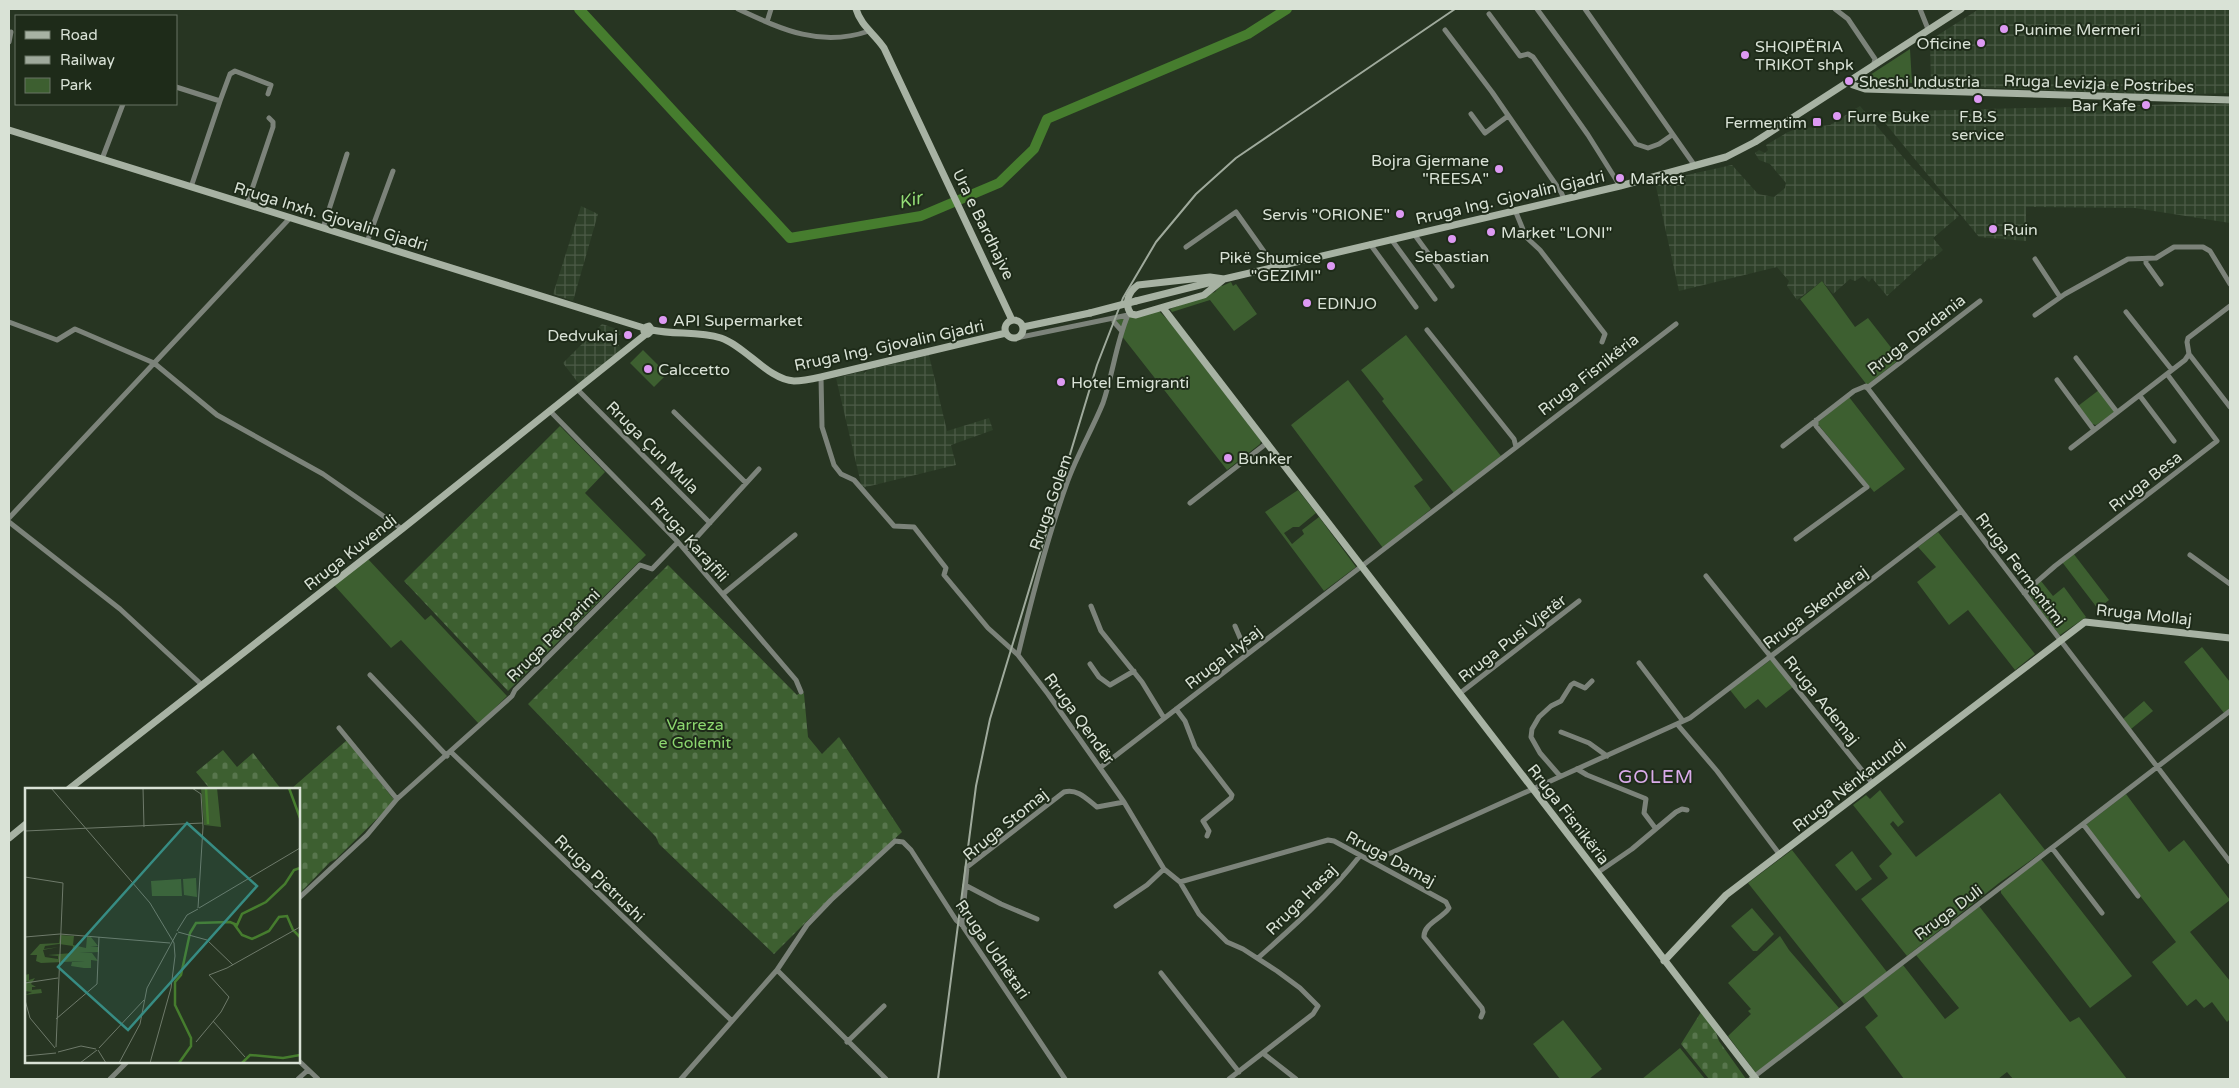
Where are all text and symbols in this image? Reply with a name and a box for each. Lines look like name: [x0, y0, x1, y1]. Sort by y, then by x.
legend: [15, 15, 178, 105]
place label: Punime Mermeri: [2014, 20, 2140, 40]
marker: Punime Mermeri: [1998, 23, 2010, 35]
text: Road: [60, 26, 98, 44]
place label: Oficine: [1917, 34, 1971, 54]
place label: SHQIPËRIA TRIKOT shpk: [1755, 37, 1854, 75]
marker: Oficine: [1975, 37, 1987, 49]
marker: SHQIPËRIA TRIKOT shpk: [1739, 49, 1751, 61]
text: Railway: [60, 51, 115, 69]
street label: Rruga Levizja e Postribes: [2003, 71, 2195, 97]
place label: Sheshi Industria: [1859, 72, 1980, 92]
marker: Sheshi Industria: [1843, 75, 1855, 87]
text: Park: [60, 76, 92, 94]
marker: F.B.S service: [1972, 93, 1984, 105]
place label: Bar Kafe: [2071, 96, 2136, 116]
marker: Bar Kafe: [2140, 99, 2152, 111]
place label: Furre Buke: [1847, 107, 1930, 127]
place label: F.B.S service: [1952, 107, 2004, 145]
marker: Furre Buke: [1831, 110, 1843, 122]
place label: Fermentim: [1725, 113, 1807, 133]
marker: Fermentim: [1811, 116, 1823, 128]
place label: Bojra Gjermane "REESA": [1371, 151, 1489, 189]
marker: Bojra Gjermane "REESA": [1493, 163, 1505, 175]
street label: Ura e Bardhajve: [948, 166, 1019, 283]
street label: Rruga Ing. Gjovalin Gjadri: [1414, 166, 1607, 229]
place label: Market: [1630, 169, 1684, 189]
marker: Market: [1614, 172, 1626, 184]
street label: Rruga Inxh. Gjovalin Gjadri: [231, 178, 430, 256]
water label: Kir: [896, 186, 926, 214]
place label: Servis "ORIONE": [1263, 205, 1390, 225]
marker: Servis "ORIONE": [1394, 208, 1406, 220]
place label: Ruin: [2003, 220, 2038, 240]
place label: Market "LONI": [1501, 223, 1612, 243]
marker: Ruin: [1987, 223, 1999, 235]
marker: Market "LONI": [1485, 226, 1497, 238]
marker: Sebastian: [1446, 233, 1458, 245]
place label: Sebastian: [1415, 247, 1489, 267]
place label: Pikë Shumice "GEZIMI": [1219, 248, 1321, 286]
marker: Pikë Shumice "GEZIMI": [1325, 260, 1337, 272]
street label: Rruga Dardania: [1864, 290, 1970, 379]
place label: EDINJO: [1317, 294, 1377, 314]
marker: EDINJO: [1301, 297, 1313, 309]
place label: API Supermarket: [673, 311, 803, 331]
marker: API Supermarket: [657, 314, 669, 326]
street label: Rruga Ing. Gjovalin Gjadri: [792, 316, 986, 376]
place label: Dedvukaj: [547, 326, 618, 346]
marker: Dedvukaj: [622, 329, 634, 341]
street label: Rruga Fisnikëria: [1534, 329, 1643, 420]
place label: Calccetto: [658, 360, 730, 380]
marker: Calccetto: [642, 363, 654, 375]
place label: Hotel Emigranti: [1071, 373, 1189, 393]
marker: Hotel Emigranti: [1055, 376, 1067, 388]
street label: Rruga Çun Mula: [602, 397, 703, 498]
street label: Rruga Besa: [2105, 447, 2186, 517]
place label: Bunker: [1238, 449, 1293, 469]
street label: Rruga Golem: [1025, 452, 1077, 553]
marker: Bunker: [1222, 452, 1234, 464]
street label: Rruga Karajfili: [646, 493, 733, 586]
street label: Rruga Fermentimi: [1971, 509, 2069, 630]
street label: Rruga Kuvendi: [300, 510, 401, 595]
street label: Rruga Skenderaj: [1759, 562, 1872, 654]
street label: Rruga Përparimi: [503, 585, 605, 687]
street label: Rruga Pusi Vjetër: [1454, 590, 1571, 687]
street label: Rruga Mollaj: [2095, 600, 2193, 630]
street label: Rruga Hysaj: [1181, 622, 1266, 694]
street label: Rruga Ademaj: [1779, 652, 1863, 749]
street label: Rruga Qendër: [1040, 669, 1119, 769]
park label: Varreza e Golemit: [659, 715, 731, 753]
street label: Rruga Nënkatundi: [1789, 735, 1911, 836]
street label: Rruga Fisnikëria: [1523, 760, 1614, 869]
district label: GOLEM: [1618, 766, 1694, 788]
street label: Rruga Stomaj: [959, 784, 1052, 865]
inset map: [25, 788, 300, 1063]
street label: Rruga Damaj: [1342, 827, 1439, 891]
street label: Rruga Pjetrushi: [550, 831, 649, 927]
street label: Rruga Hasaj: [1262, 860, 1341, 939]
street label: Rruga Duli: [1911, 881, 1987, 945]
street label: Rruga Udhëtari: [951, 896, 1034, 1003]

